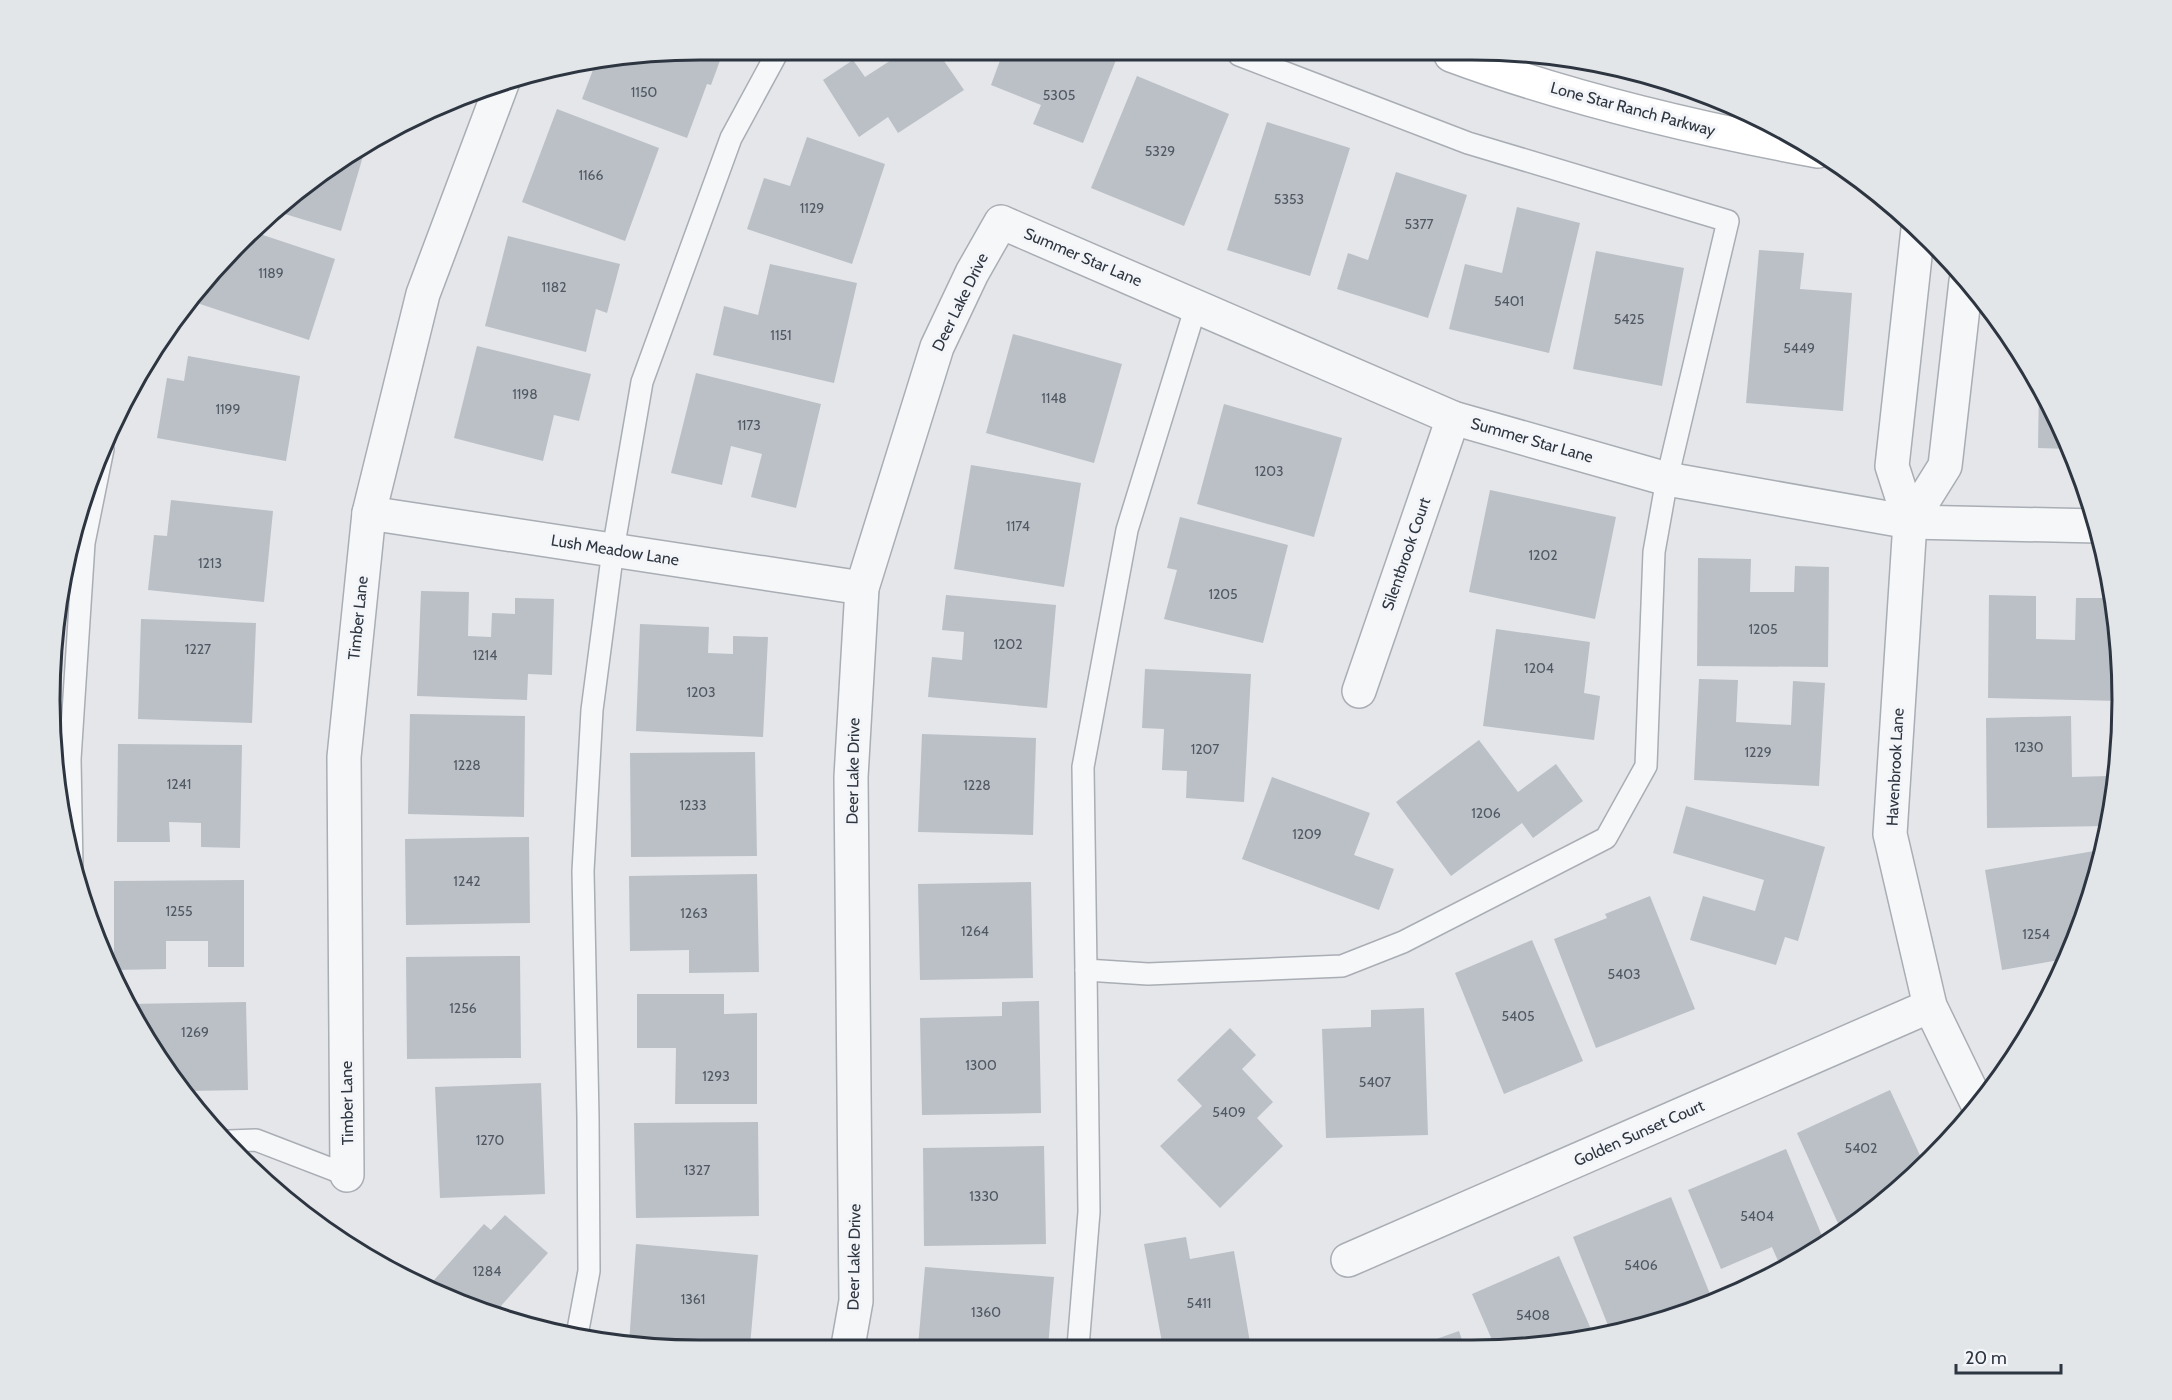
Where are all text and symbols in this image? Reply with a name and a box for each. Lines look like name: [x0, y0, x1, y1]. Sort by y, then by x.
street label: Lone Star Ranch Parkway: [1549, 78, 1717, 140]
house number: 1150: [631, 83, 657, 101]
house number: 5305: [1043, 86, 1075, 104]
house number: 5329: [1145, 142, 1175, 160]
house number: 1166: [578, 166, 604, 184]
house number: 5353: [1274, 190, 1304, 208]
house number: 1129: [800, 199, 824, 217]
house number: 5377: [1404, 215, 1434, 233]
street label: Summer Star Lane: [1021, 224, 1145, 290]
street label: Deer Lake Drive: [928, 250, 992, 354]
house number: 1189: [258, 264, 284, 282]
house number: 1182: [542, 278, 566, 296]
house number: 5401: [1494, 292, 1524, 310]
house number: 5425: [1614, 310, 1644, 328]
house number: 1151: [770, 326, 792, 344]
house number: 5449: [1783, 339, 1815, 357]
house number: 1198: [512, 385, 538, 403]
house number: 1148: [1041, 389, 1067, 407]
house number: 1199: [215, 400, 241, 418]
street label: Summer Star Lane: [1469, 413, 1595, 467]
house number: 1173: [737, 416, 761, 434]
house number: 1203: [1254, 462, 1284, 480]
street label: Silentbrook Court: [1378, 495, 1434, 613]
house number: 1174: [1006, 517, 1030, 535]
street label: Lush Meadow Lane: [550, 530, 680, 570]
house number: 1202: [1528, 546, 1558, 564]
house number: 1213: [198, 554, 222, 572]
street label: Timber Lane: [344, 575, 372, 661]
house number: 1205: [1208, 585, 1238, 603]
house number: 1205: [1748, 620, 1778, 638]
house number: 1202: [993, 635, 1023, 653]
house number: 1227: [185, 640, 211, 658]
house number: 1214: [473, 646, 497, 664]
house number: 1204: [1524, 659, 1554, 677]
house number: 1203: [686, 683, 716, 701]
street label: Havenbrook Lane: [1882, 707, 1908, 827]
street label: Deer Lake Drive: [843, 717, 863, 825]
house number: 1230: [2014, 738, 2044, 756]
house number: 1207: [1191, 740, 1219, 758]
house number: 1229: [1744, 743, 1772, 761]
house number: 1228: [453, 756, 481, 774]
house number: 1241: [167, 775, 191, 793]
house number: 1228: [963, 776, 991, 794]
house number: 1233: [679, 796, 707, 814]
house number: 1206: [1471, 804, 1501, 822]
house number: 1209: [1292, 825, 1322, 843]
house number: 1242: [453, 872, 481, 890]
house number: 1255: [165, 902, 193, 920]
house number: 1263: [680, 904, 708, 922]
house number: 1264: [961, 922, 989, 940]
house number: 1254: [2022, 925, 2050, 943]
house number: 5403: [1607, 965, 1641, 983]
house number: 1256: [449, 999, 477, 1017]
house number: 5405: [1501, 1007, 1535, 1025]
house number: 1269: [181, 1023, 209, 1041]
house number: 1300: [965, 1056, 997, 1074]
street label: Timber Lane: [337, 1061, 357, 1145]
house number: 1293: [702, 1067, 730, 1085]
house number: 5407: [1359, 1073, 1391, 1091]
street label: Golden Sunset Court: [1571, 1096, 1708, 1170]
house number: 5409: [1212, 1103, 1246, 1121]
house number: 1270: [476, 1131, 505, 1149]
house number: 5402: [1845, 1139, 1877, 1157]
house number: 1327: [684, 1161, 710, 1179]
house number: 1330: [969, 1187, 999, 1205]
street label: Deer Lake Drive: [844, 1203, 864, 1311]
house number: 5404: [1740, 1207, 1774, 1225]
house number: 5406: [1624, 1256, 1658, 1274]
house number: 1284: [473, 1262, 501, 1280]
house number: 1361: [681, 1290, 705, 1308]
house number: 5411: [1187, 1294, 1211, 1312]
house number: 1360: [971, 1303, 1001, 1321]
house number: 5408: [1516, 1306, 1550, 1324]
scale bar: [1956, 1337, 2061, 1375]
text: 20 m: [1965, 1347, 2007, 1369]

